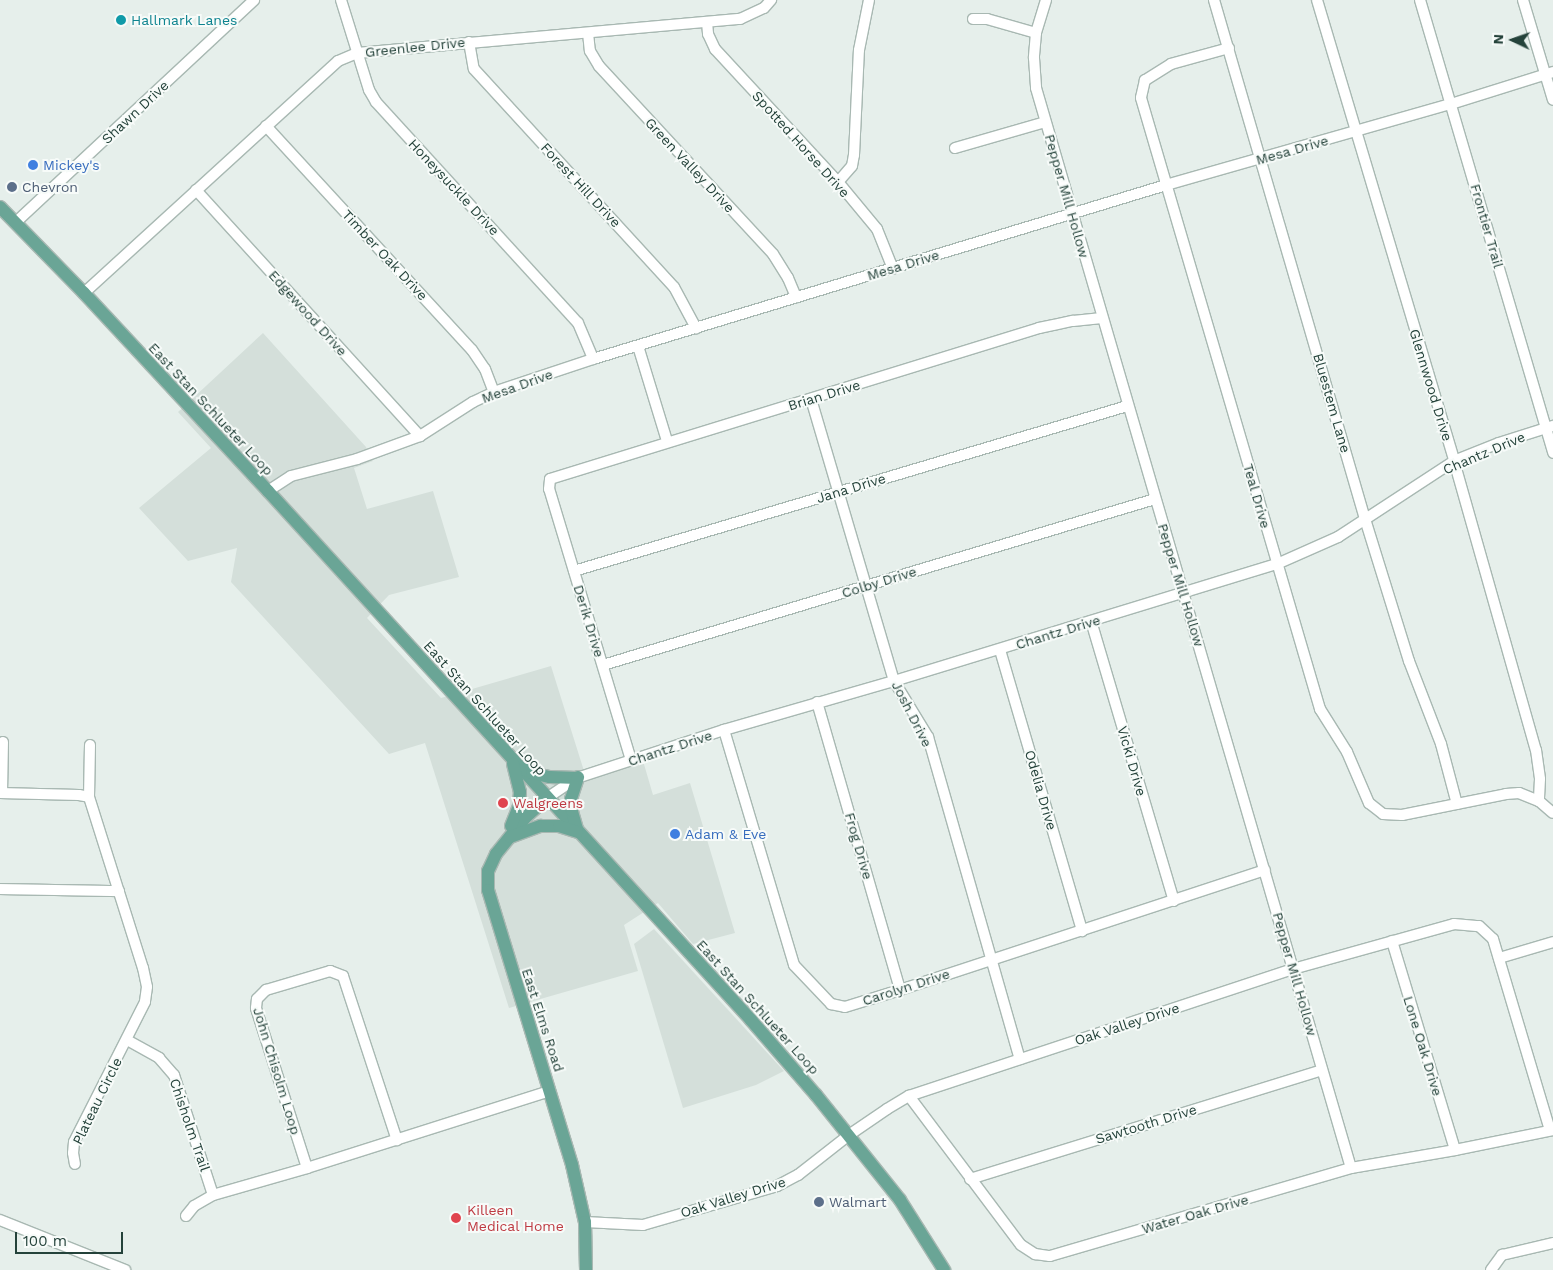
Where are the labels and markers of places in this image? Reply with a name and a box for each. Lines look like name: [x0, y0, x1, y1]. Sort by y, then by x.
place label: Hallmark Lanes: [131, 12, 238, 28]
marker: Hallmark Lanes: [115, 14, 127, 26]
place label: Mickey's: [43, 157, 100, 173]
marker: Mickey's: [27, 159, 39, 171]
place label: Chevron: [22, 179, 78, 195]
marker: Chevron: [6, 181, 18, 193]
place label: Walgreens: [513, 795, 583, 811]
marker: Walgreens: [497, 797, 509, 809]
place label: Adam & Eve: [685, 826, 766, 842]
marker: Adam & Eve: [669, 828, 681, 840]
place label: Walmart: [829, 1194, 887, 1210]
marker: Walmart: [813, 1196, 825, 1208]
place label: Killeen Medical Home: [467, 1202, 564, 1234]
marker: Killeen Medical Home: [449, 1211, 463, 1225]

